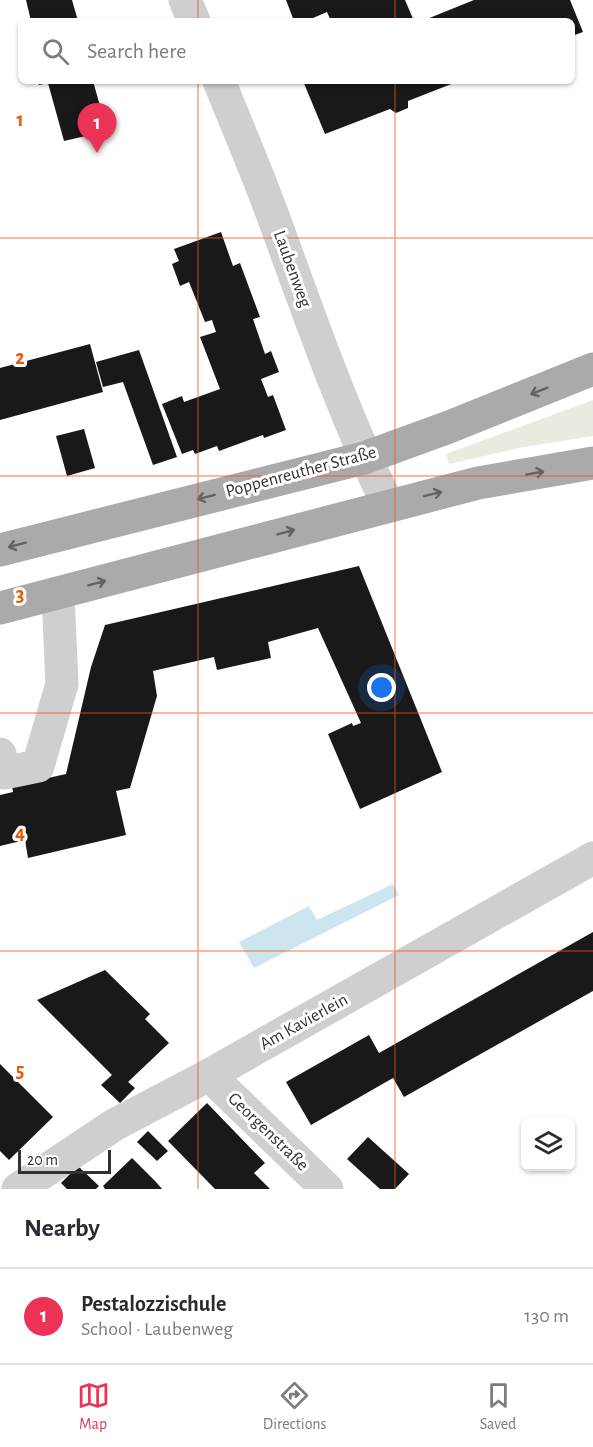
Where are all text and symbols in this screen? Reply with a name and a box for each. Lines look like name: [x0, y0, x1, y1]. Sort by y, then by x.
search box: [18, 18, 575, 84]
icon: search: [39, 35, 72, 68]
text: Search here: [87, 40, 186, 62]
pin: 1: [78, 104, 116, 153]
text: 1: [16, 110, 24, 130]
street label: Laubenweg: [270, 228, 314, 310]
text: 2: [15, 348, 25, 368]
one-way arrow: [530, 386, 548, 397]
street label: Poppenreuther Straße: [224, 443, 378, 501]
one-way arrow: [525, 467, 545, 478]
one-way arrow: [423, 488, 442, 500]
one-way arrow: [196, 492, 215, 504]
one-way arrow: [276, 526, 295, 538]
one-way arrow: [8, 540, 27, 552]
one-way arrow: [87, 577, 106, 588]
text: 3: [16, 585, 24, 605]
your location: [367, 673, 396, 702]
text: 4: [15, 823, 25, 843]
street label: Am Kavierlein: [257, 990, 351, 1054]
text: 5: [16, 1061, 24, 1081]
street label: Georgenstraße: [224, 1089, 312, 1175]
map controls: [521, 1117, 575, 1171]
button: layers: [521, 1117, 575, 1171]
scale bar: [18, 1147, 111, 1174]
text: 20 m: [27, 1152, 58, 1168]
text: Nearby: [24, 1215, 100, 1241]
text: Pestalozzischule: [81, 1293, 226, 1315]
text: 1: [40, 1306, 47, 1326]
text: 130 m: [524, 1306, 569, 1326]
text: School · Laubenweg: [81, 1319, 233, 1339]
tab: Map: [77, 1379, 110, 1434]
tab: Directions: [263, 1379, 327, 1434]
tab: Saved: [480, 1379, 516, 1434]

